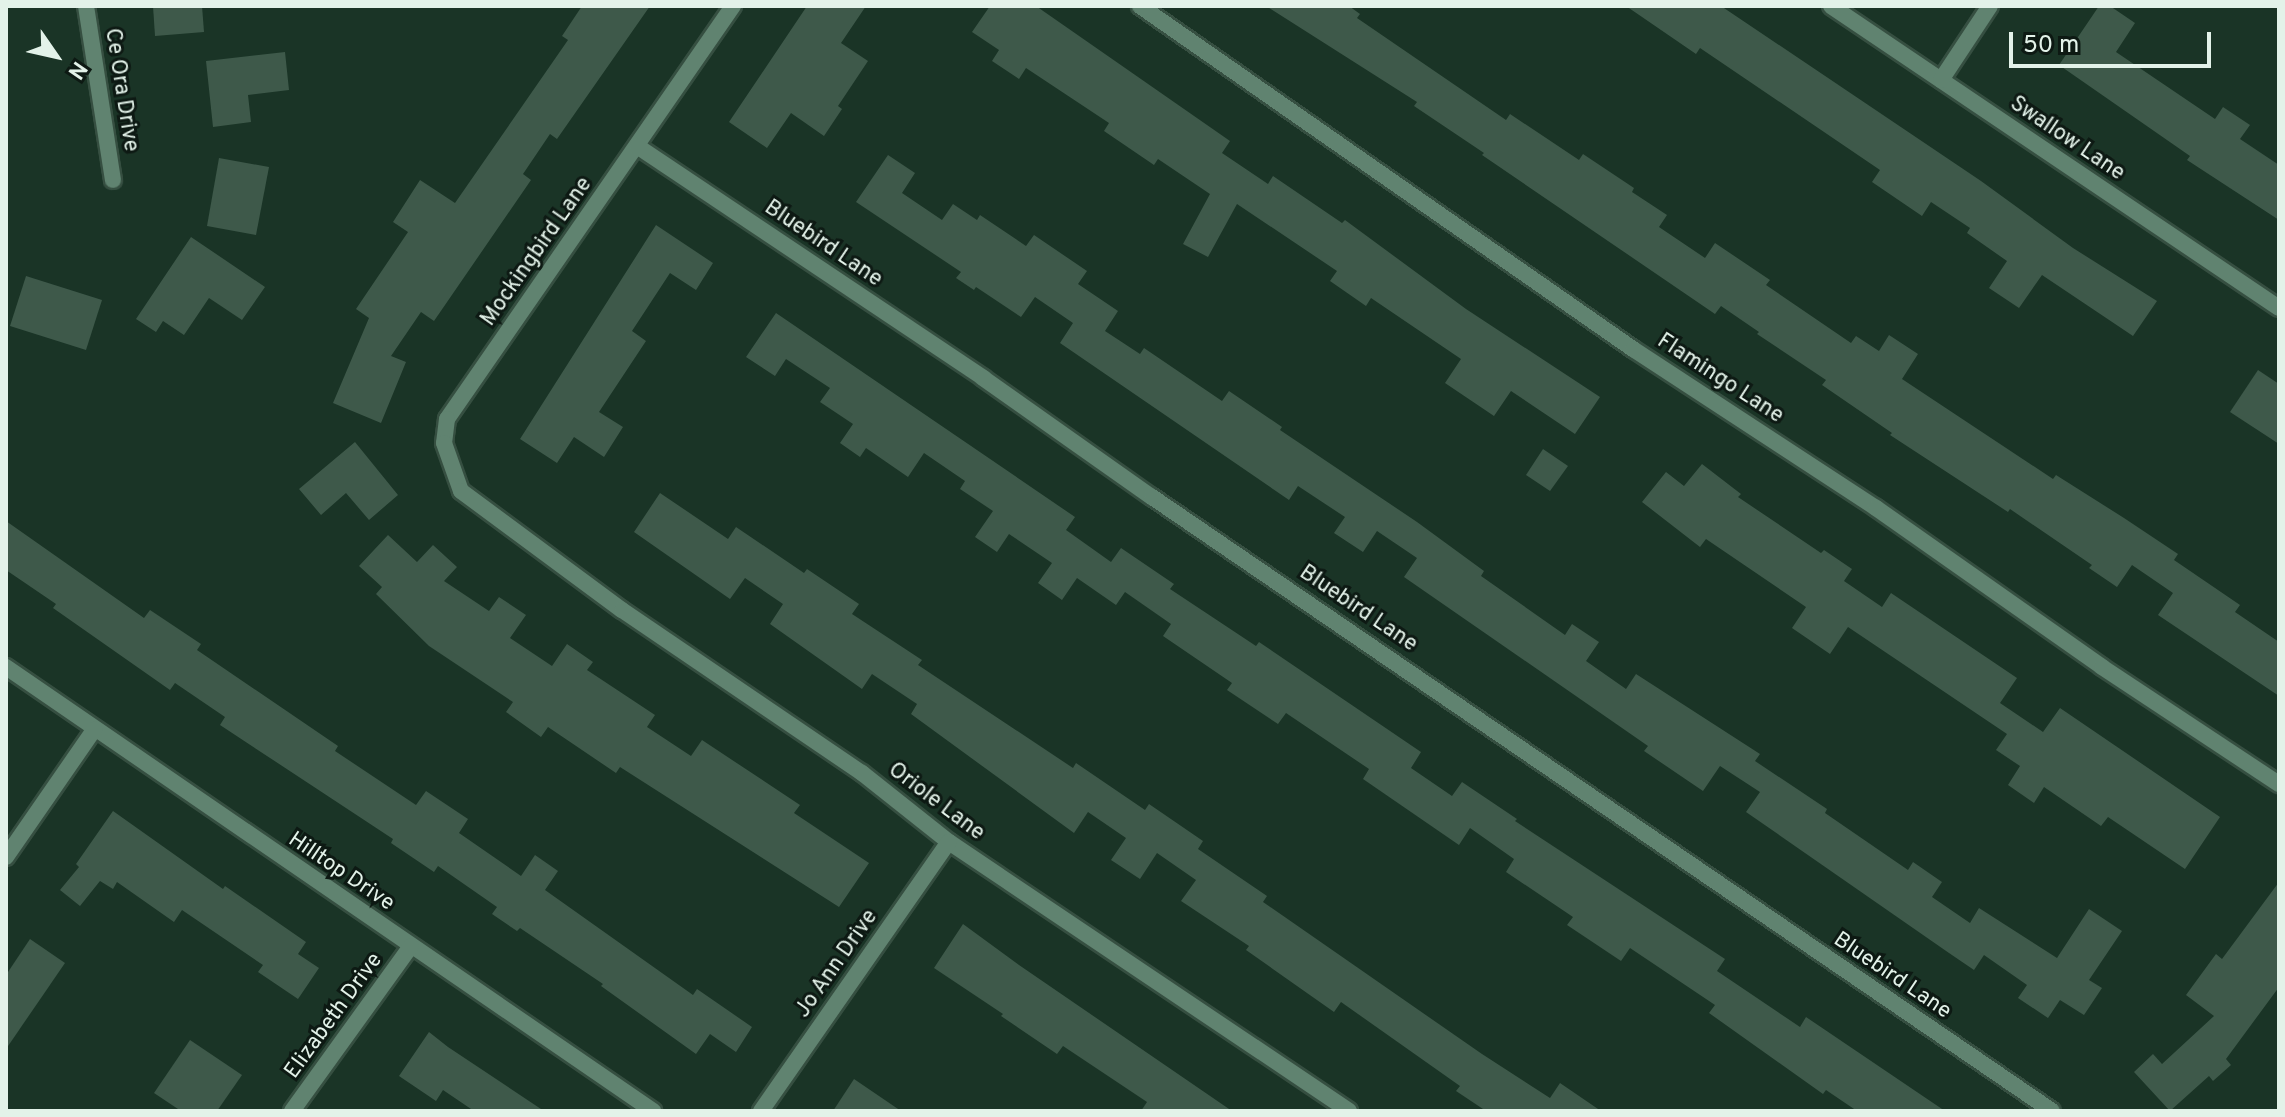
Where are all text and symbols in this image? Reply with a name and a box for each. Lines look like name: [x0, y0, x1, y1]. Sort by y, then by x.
north arrow: [16, 16, 96, 96]
scale bar: [2013, 16, 2215, 66]
street label: Ce Ora Drive: [98, 26, 144, 154]
text: 50 m: [2023, 31, 2079, 61]
text: N: [61, 56, 92, 84]
street label: Swallow Lane: [2005, 91, 2129, 187]
street label: Mockingbird Lane: [476, 172, 598, 332]
street label: Bluebird Lane: [759, 195, 887, 293]
street label: Flamingo Lane: [1652, 328, 1788, 430]
street label: Bluebird Lane: [1294, 560, 1422, 658]
street label: Oriole Lane: [883, 757, 989, 847]
street label: Hilltop Drive: [283, 827, 399, 917]
street label: Jo Ann Drive: [790, 905, 884, 1023]
street label: Bluebird Lane: [1828, 927, 1956, 1025]
street label: Elizabeth Drive: [280, 948, 388, 1084]

